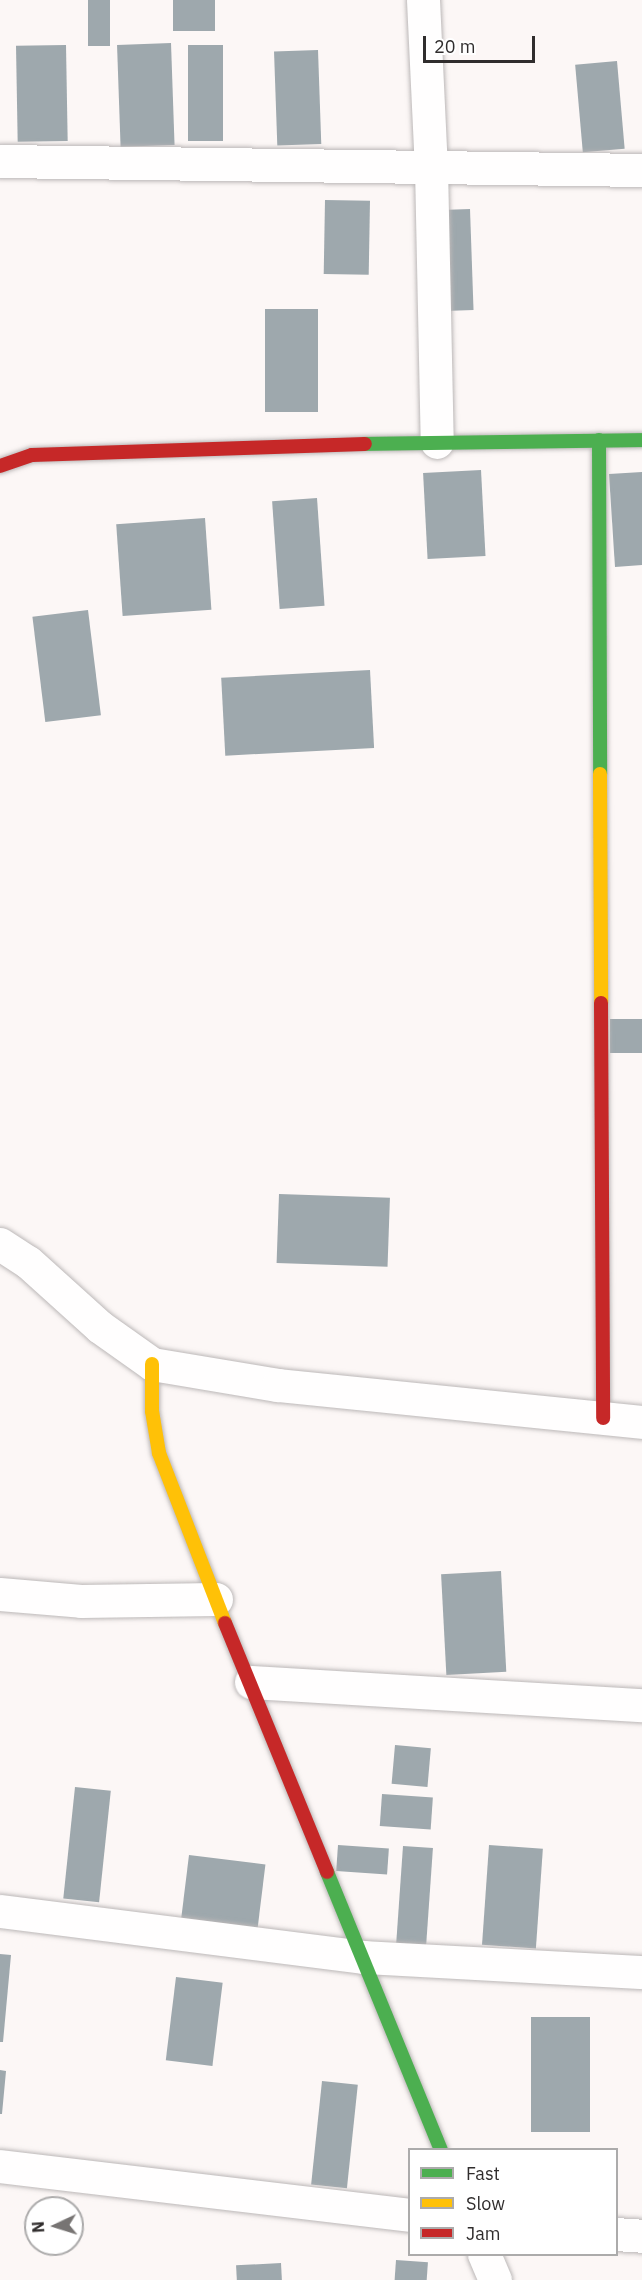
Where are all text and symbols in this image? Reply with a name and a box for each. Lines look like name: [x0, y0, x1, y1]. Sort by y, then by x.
scale bar: [426, 24, 538, 62]
text: 20 m: [434, 35, 476, 58]
legend: [408, 2148, 618, 2256]
text: Fast: [466, 2162, 500, 2185]
text: Slow: [466, 2192, 505, 2215]
north arrow: [24, 2196, 84, 2256]
text: N: [28, 2221, 48, 2234]
text: Jam: [466, 2222, 501, 2245]

